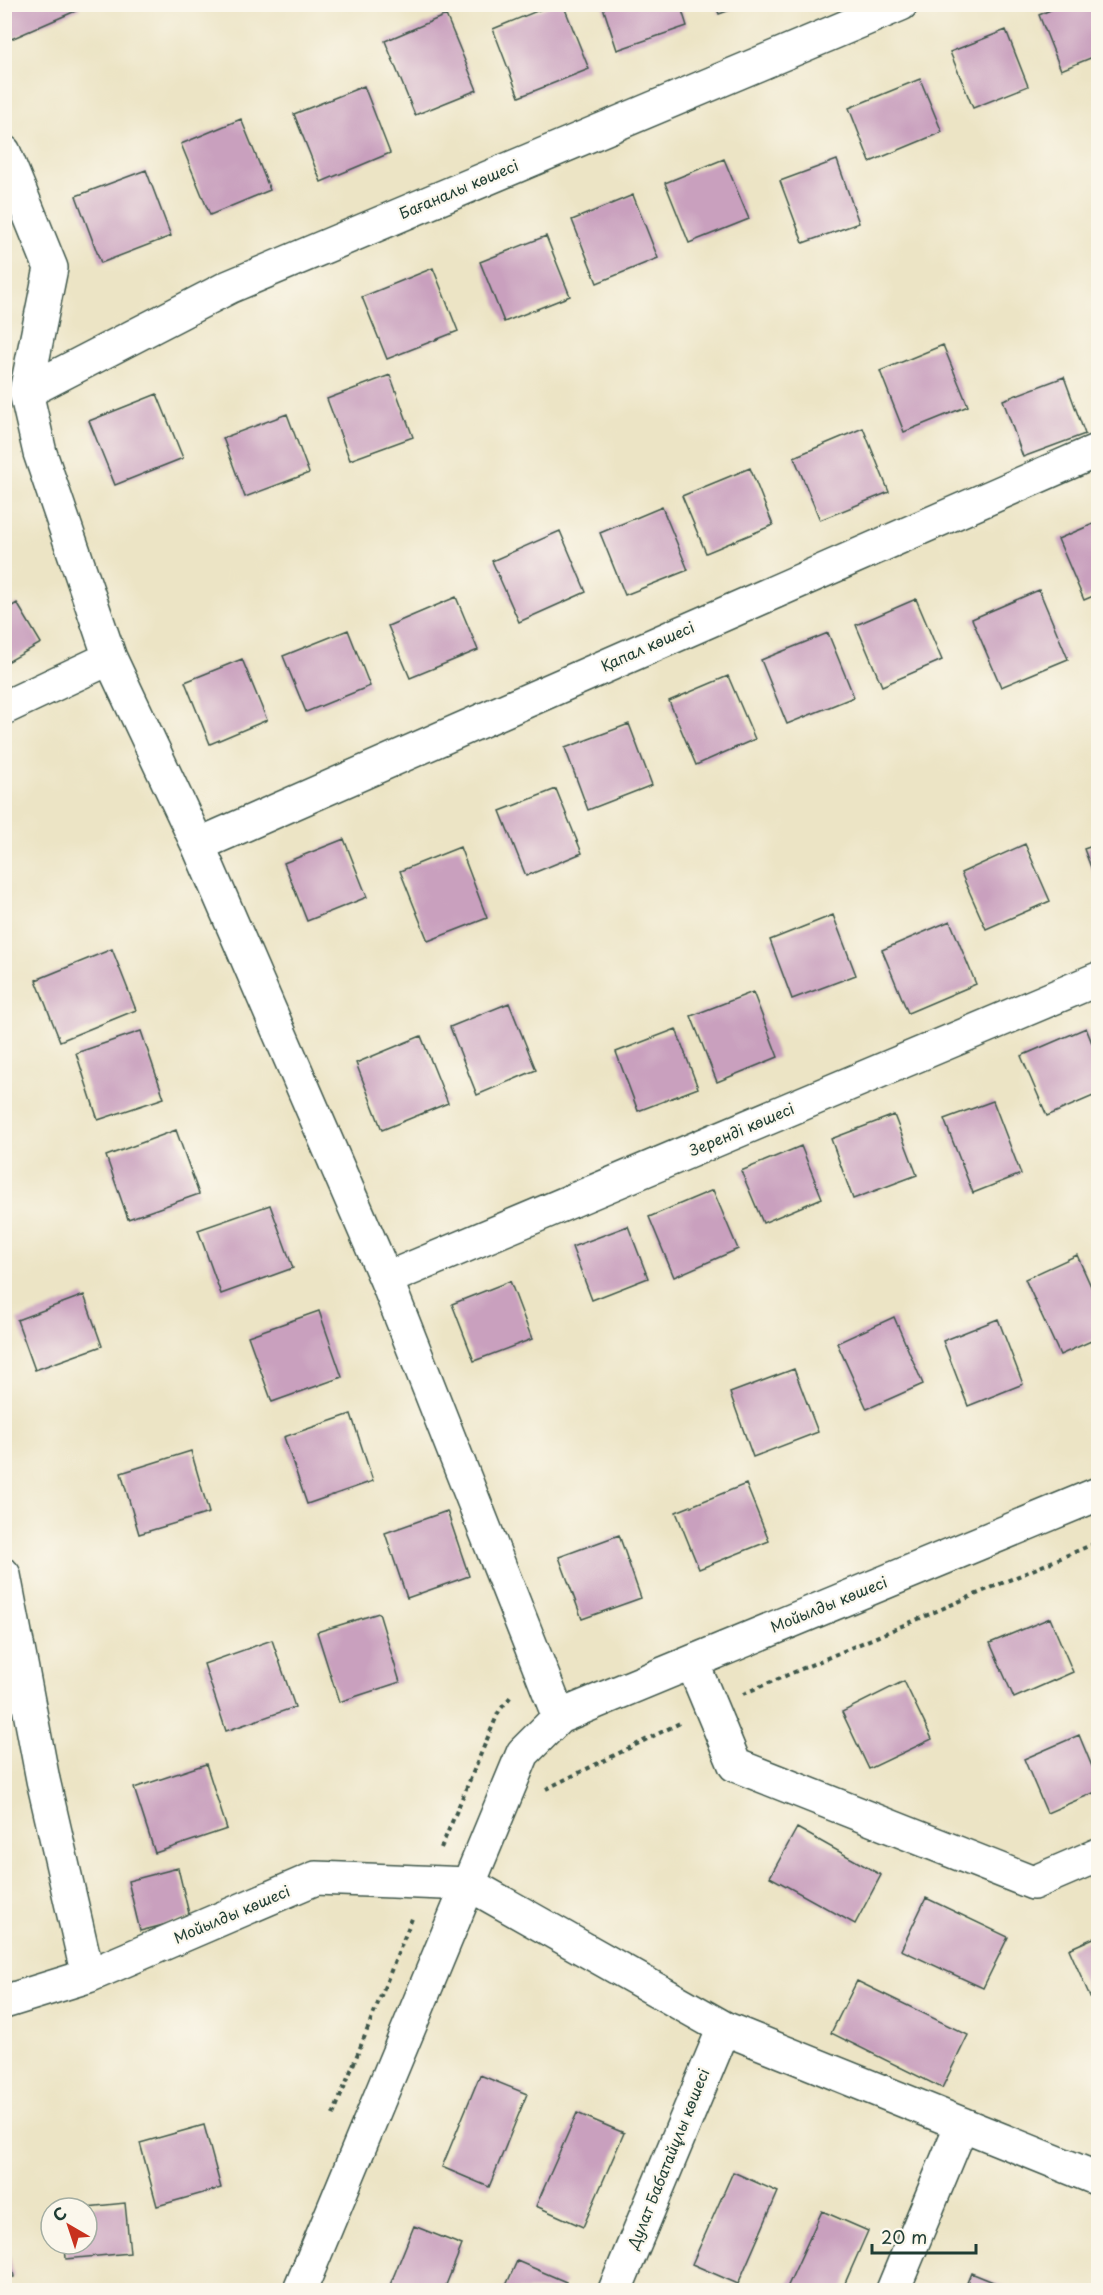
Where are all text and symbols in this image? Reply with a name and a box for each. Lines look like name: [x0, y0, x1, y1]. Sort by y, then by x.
street label: Бағаналы көшесі: [395, 153, 522, 224]
street label: Қапал көшесі: [597, 615, 698, 676]
street label: Зеренді көшесі: [684, 1096, 798, 1162]
street label: Мойылды көшесі: [767, 1570, 890, 1638]
street label: Мойылды көшесі: [170, 1879, 293, 1948]
street label: Дулат Бабатайұлы көшесі: [620, 2065, 714, 2253]
north arrow: [39, 2196, 99, 2256]
text: С: [47, 2200, 71, 2227]
scale bar: [872, 2217, 976, 2255]
text: 20 m: [881, 2223, 927, 2250]

